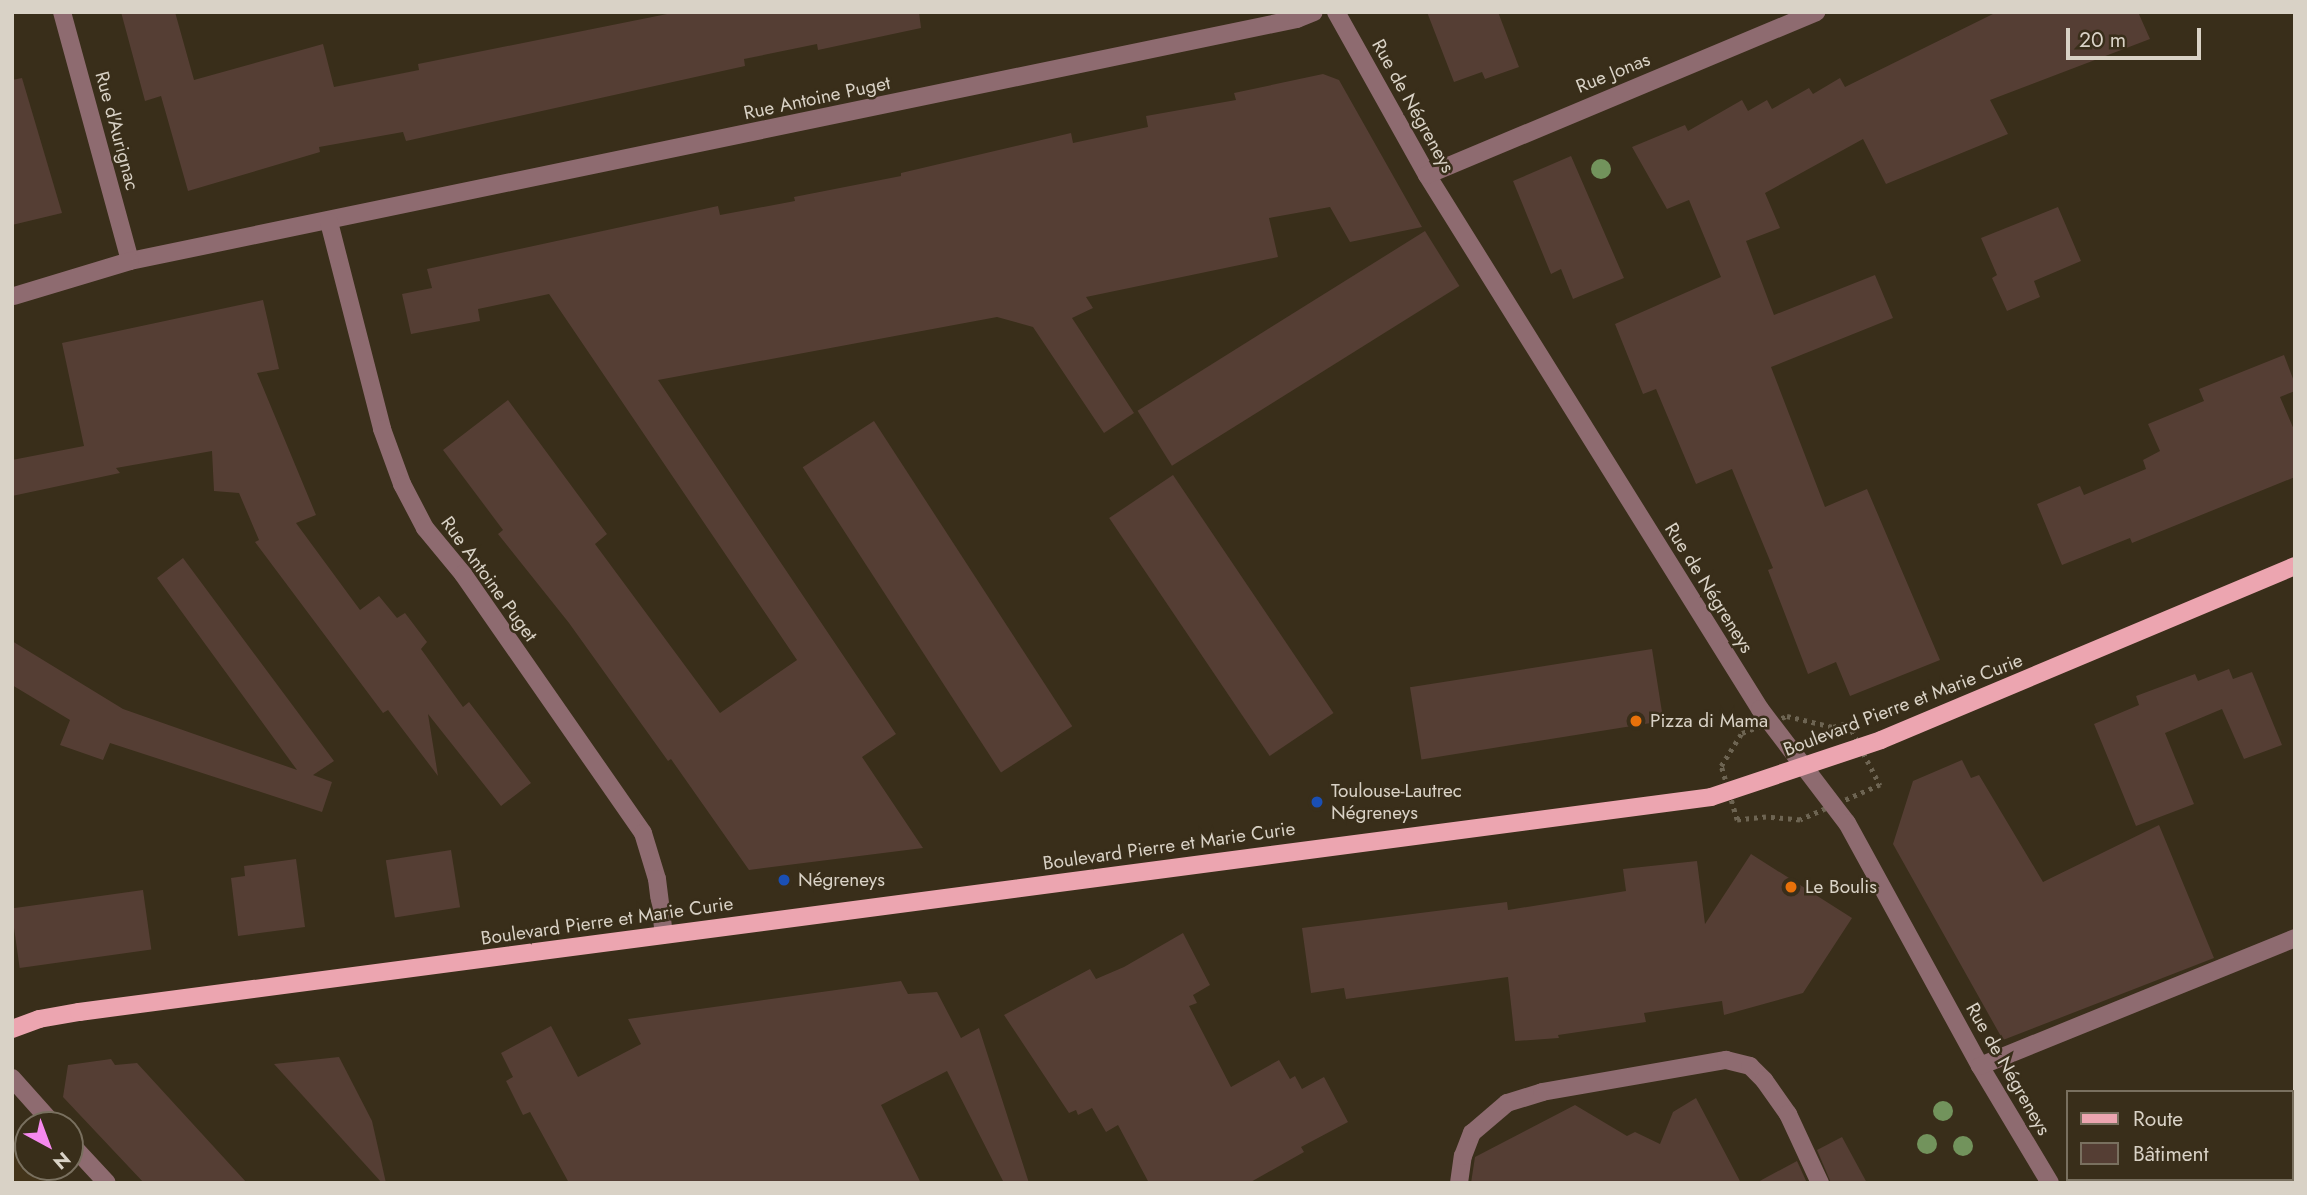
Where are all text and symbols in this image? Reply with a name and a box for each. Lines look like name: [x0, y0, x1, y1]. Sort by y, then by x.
scale bar: [2069, 14, 2204, 58]
text: 20 m: [2079, 25, 2126, 55]
street label: Rue de Négreneys: [1367, 35, 1459, 177]
street label: Rue Jonas: [1573, 48, 1653, 98]
street label: Rue d'Aurignac: [90, 69, 144, 193]
street label: Rue Antoine Puget: [742, 71, 892, 125]
street label: Rue Antoine Puget: [436, 512, 542, 646]
street label: Rue de Négreneys: [1660, 519, 1758, 657]
street label: Boulevard Pierre et Marie Curie: [1780, 649, 2026, 761]
place label: Pizza di Mama: [1650, 710, 1768, 732]
marker: Pizza di Mama: [1628, 713, 1644, 729]
place label: Toulouse-Lautrec Négreneys: [1331, 780, 1462, 824]
marker: Toulouse-Lautrec Négreneys: [1309, 794, 1325, 810]
street label: Boulevard Pierre et Marie Curie: [1041, 817, 1297, 875]
place label: Négreneys: [798, 869, 885, 891]
marker: Négreneys: [776, 872, 792, 888]
place label: Le Boulis: [1805, 876, 1877, 898]
marker: Le Boulis: [1783, 879, 1799, 895]
street label: Boulevard Pierre et Marie Curie: [479, 892, 735, 950]
street label: Rue de Négreneys: [1961, 999, 2055, 1139]
legend: [2066, 1090, 2293, 1181]
text: Route: [2133, 1104, 2183, 1134]
north arrow: [14, 1111, 84, 1181]
text: Bâtiment: [2133, 1139, 2209, 1169]
text: N: [47, 1146, 76, 1176]

